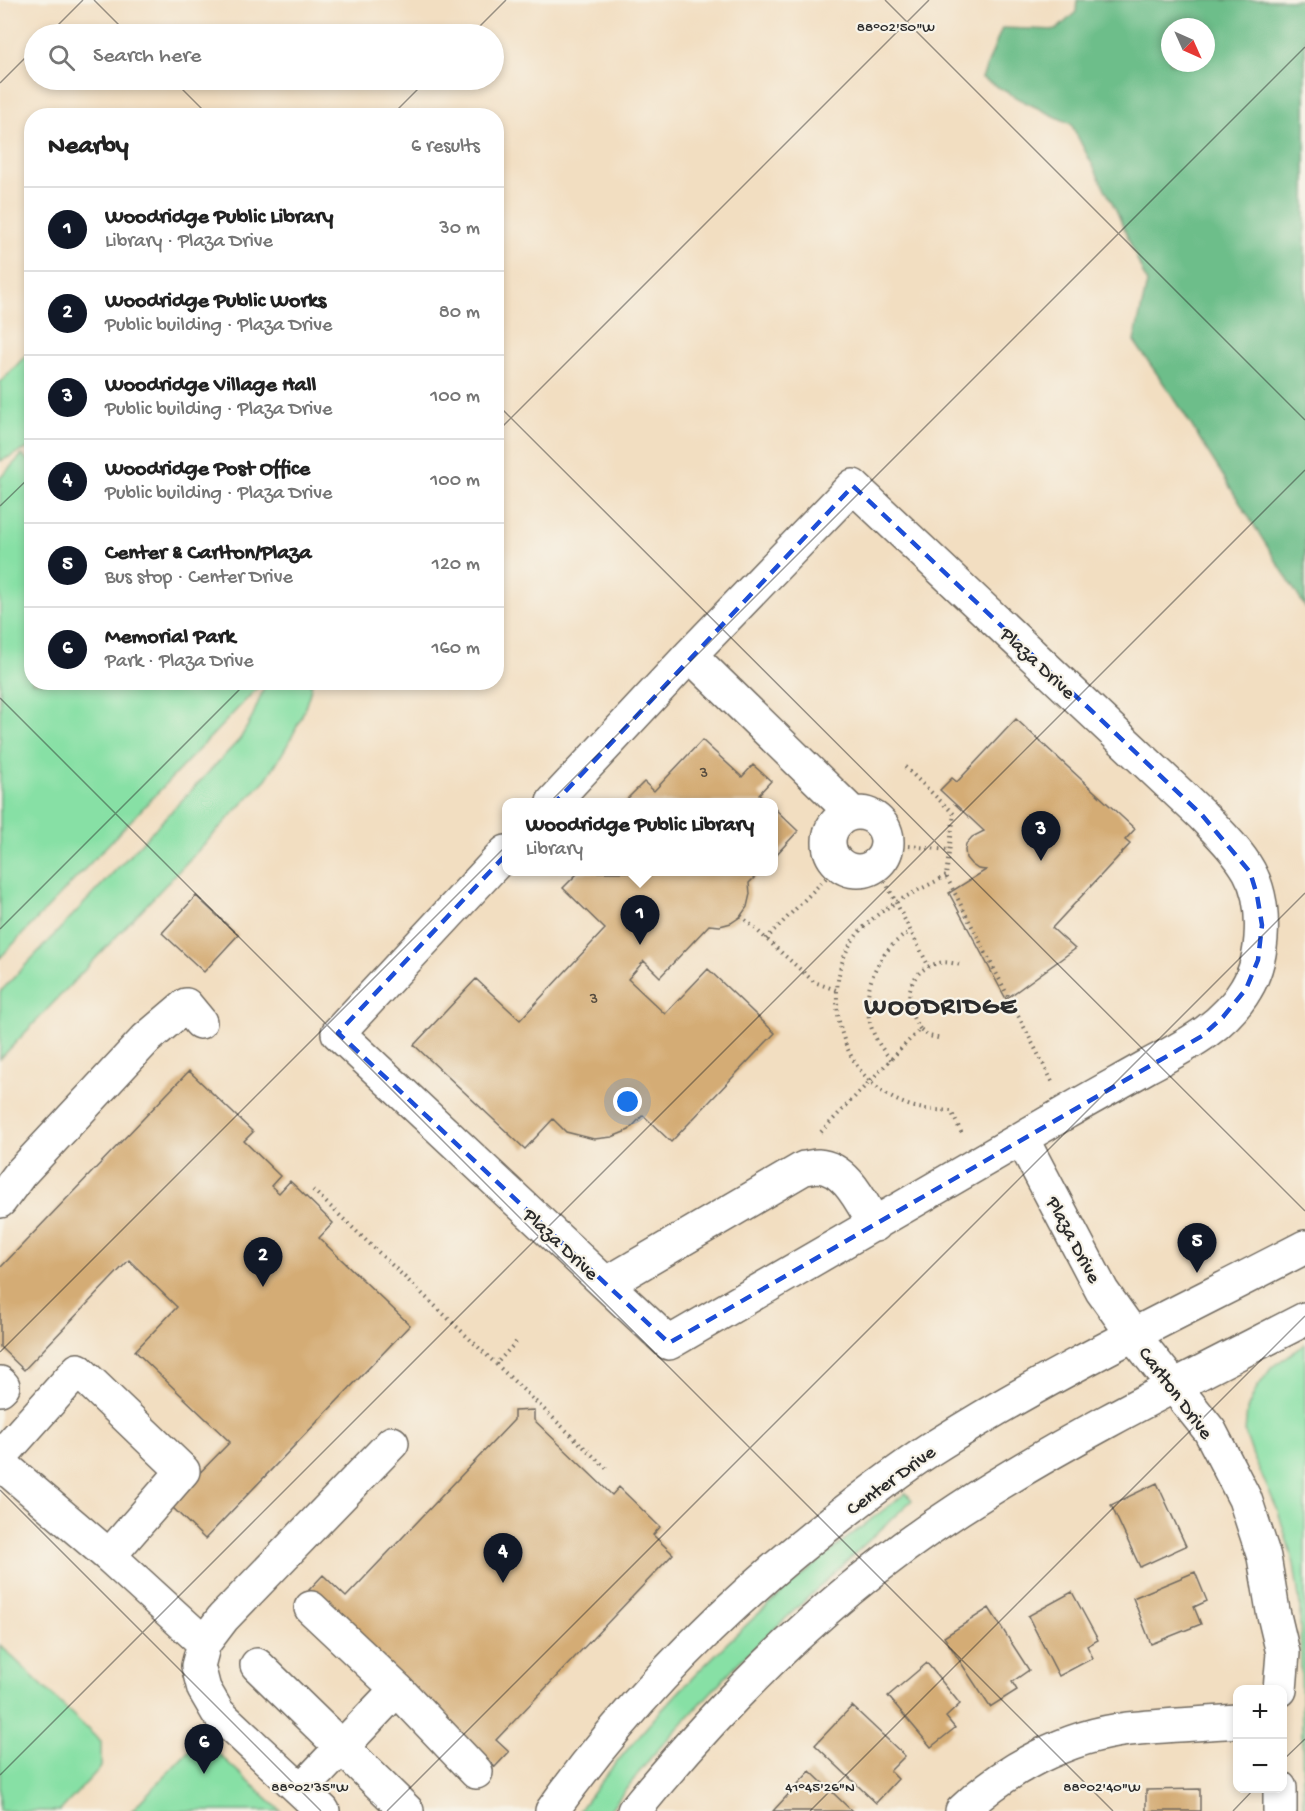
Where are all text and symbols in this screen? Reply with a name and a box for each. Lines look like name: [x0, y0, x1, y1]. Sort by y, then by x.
north arrow: [1161, 18, 1215, 72]
text: 88°02'50"W: [857, 19, 935, 37]
search box: [24, 24, 504, 90]
icon: search: [45, 41, 78, 74]
text: Search here: [93, 44, 201, 70]
text: Nearby: [48, 132, 129, 163]
text: 6 results: [411, 136, 480, 159]
text: Woodridge Public Library: [105, 205, 333, 231]
text: 1: [63, 218, 72, 241]
text: 30 m: [439, 218, 480, 241]
text: Library · Plaza Drive: [105, 231, 273, 254]
text: Woodridge Public Works: [105, 289, 326, 315]
text: 2: [63, 302, 72, 325]
text: 80 m: [439, 302, 480, 325]
text: Public building · Plaza Drive: [105, 315, 332, 338]
text: Woodridge Village Hall: [105, 373, 316, 399]
text: 3: [62, 386, 73, 409]
text: 100 m: [430, 386, 480, 409]
text: Public building · Plaza Drive: [105, 399, 332, 422]
text: Woodridge Post Office: [105, 457, 310, 483]
text: 4: [63, 470, 72, 493]
text: 100 m: [430, 470, 480, 493]
text: Public building · Plaza Drive: [105, 483, 332, 506]
text: Center & Carlton/Plaza: [105, 541, 311, 567]
text: 5: [62, 554, 73, 577]
text: 120 m: [432, 554, 480, 577]
text: Bus stop · Center Drive: [105, 567, 293, 590]
street label: Plaza Drive: [993, 623, 1080, 706]
text: Memorial Park: [105, 625, 235, 651]
text: 6: [62, 638, 73, 661]
text: 160 m: [431, 638, 480, 661]
text: Park · Plaza Drive: [105, 651, 254, 674]
house number: 3: [699, 765, 708, 784]
popup: [502, 798, 778, 876]
pin: 3: [1022, 812, 1060, 861]
text: Woodridge Public Library: [526, 813, 754, 839]
text: Library: [526, 839, 583, 862]
pin: 1: [620, 896, 660, 945]
house number: 3: [589, 991, 598, 1010]
district label: WOODRIDGE: [863, 993, 1018, 1024]
your location: [613, 1087, 642, 1116]
street label: Plaza Drive: [1039, 1193, 1105, 1288]
street label: Plaza Drive: [516, 1204, 603, 1287]
pin: 5: [1178, 1224, 1216, 1273]
pin: 2: [244, 1238, 282, 1287]
street label: Carlton Drive: [1132, 1343, 1217, 1445]
street label: Center Drive: [843, 1441, 942, 1522]
pin: 4: [484, 1534, 522, 1583]
map controls: [1233, 1685, 1287, 1793]
button: +: [1233, 1685, 1287, 1739]
pin: 6: [184, 1724, 224, 1774]
button: −: [1233, 1739, 1287, 1793]
text: 88°02'35"W: [271, 1779, 349, 1797]
text: 41°45'26"N: [785, 1779, 855, 1797]
text: 88°02'40"W: [1063, 1779, 1141, 1797]

